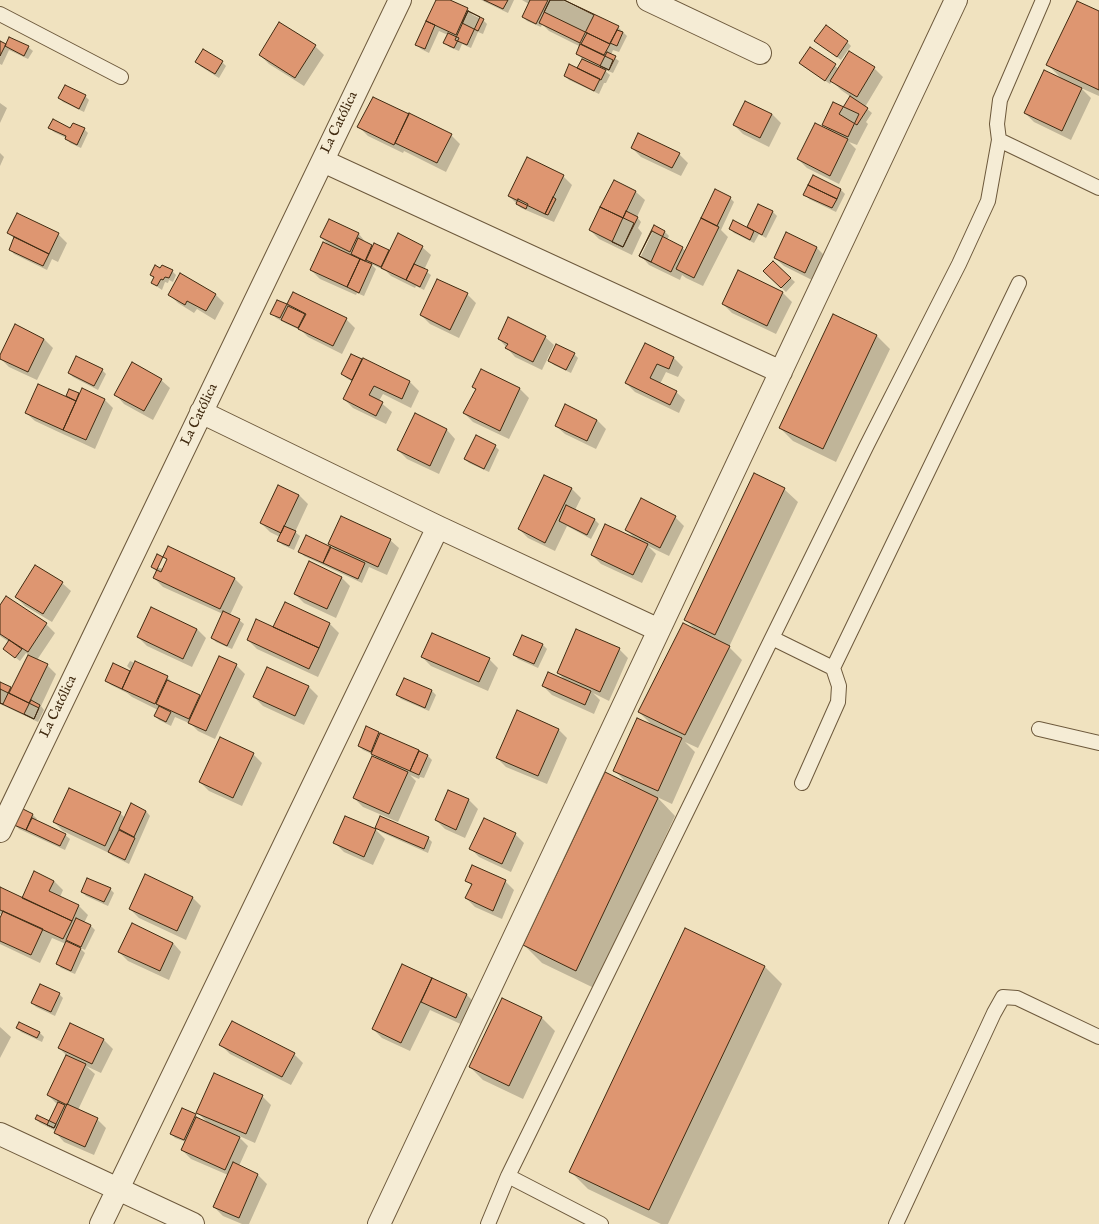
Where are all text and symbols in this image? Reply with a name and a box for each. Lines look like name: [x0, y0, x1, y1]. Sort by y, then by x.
street label: La Católica: [318, 89, 362, 157]
street label: La Católica: [178, 381, 222, 449]
street label: La Católica: [37, 673, 81, 741]

